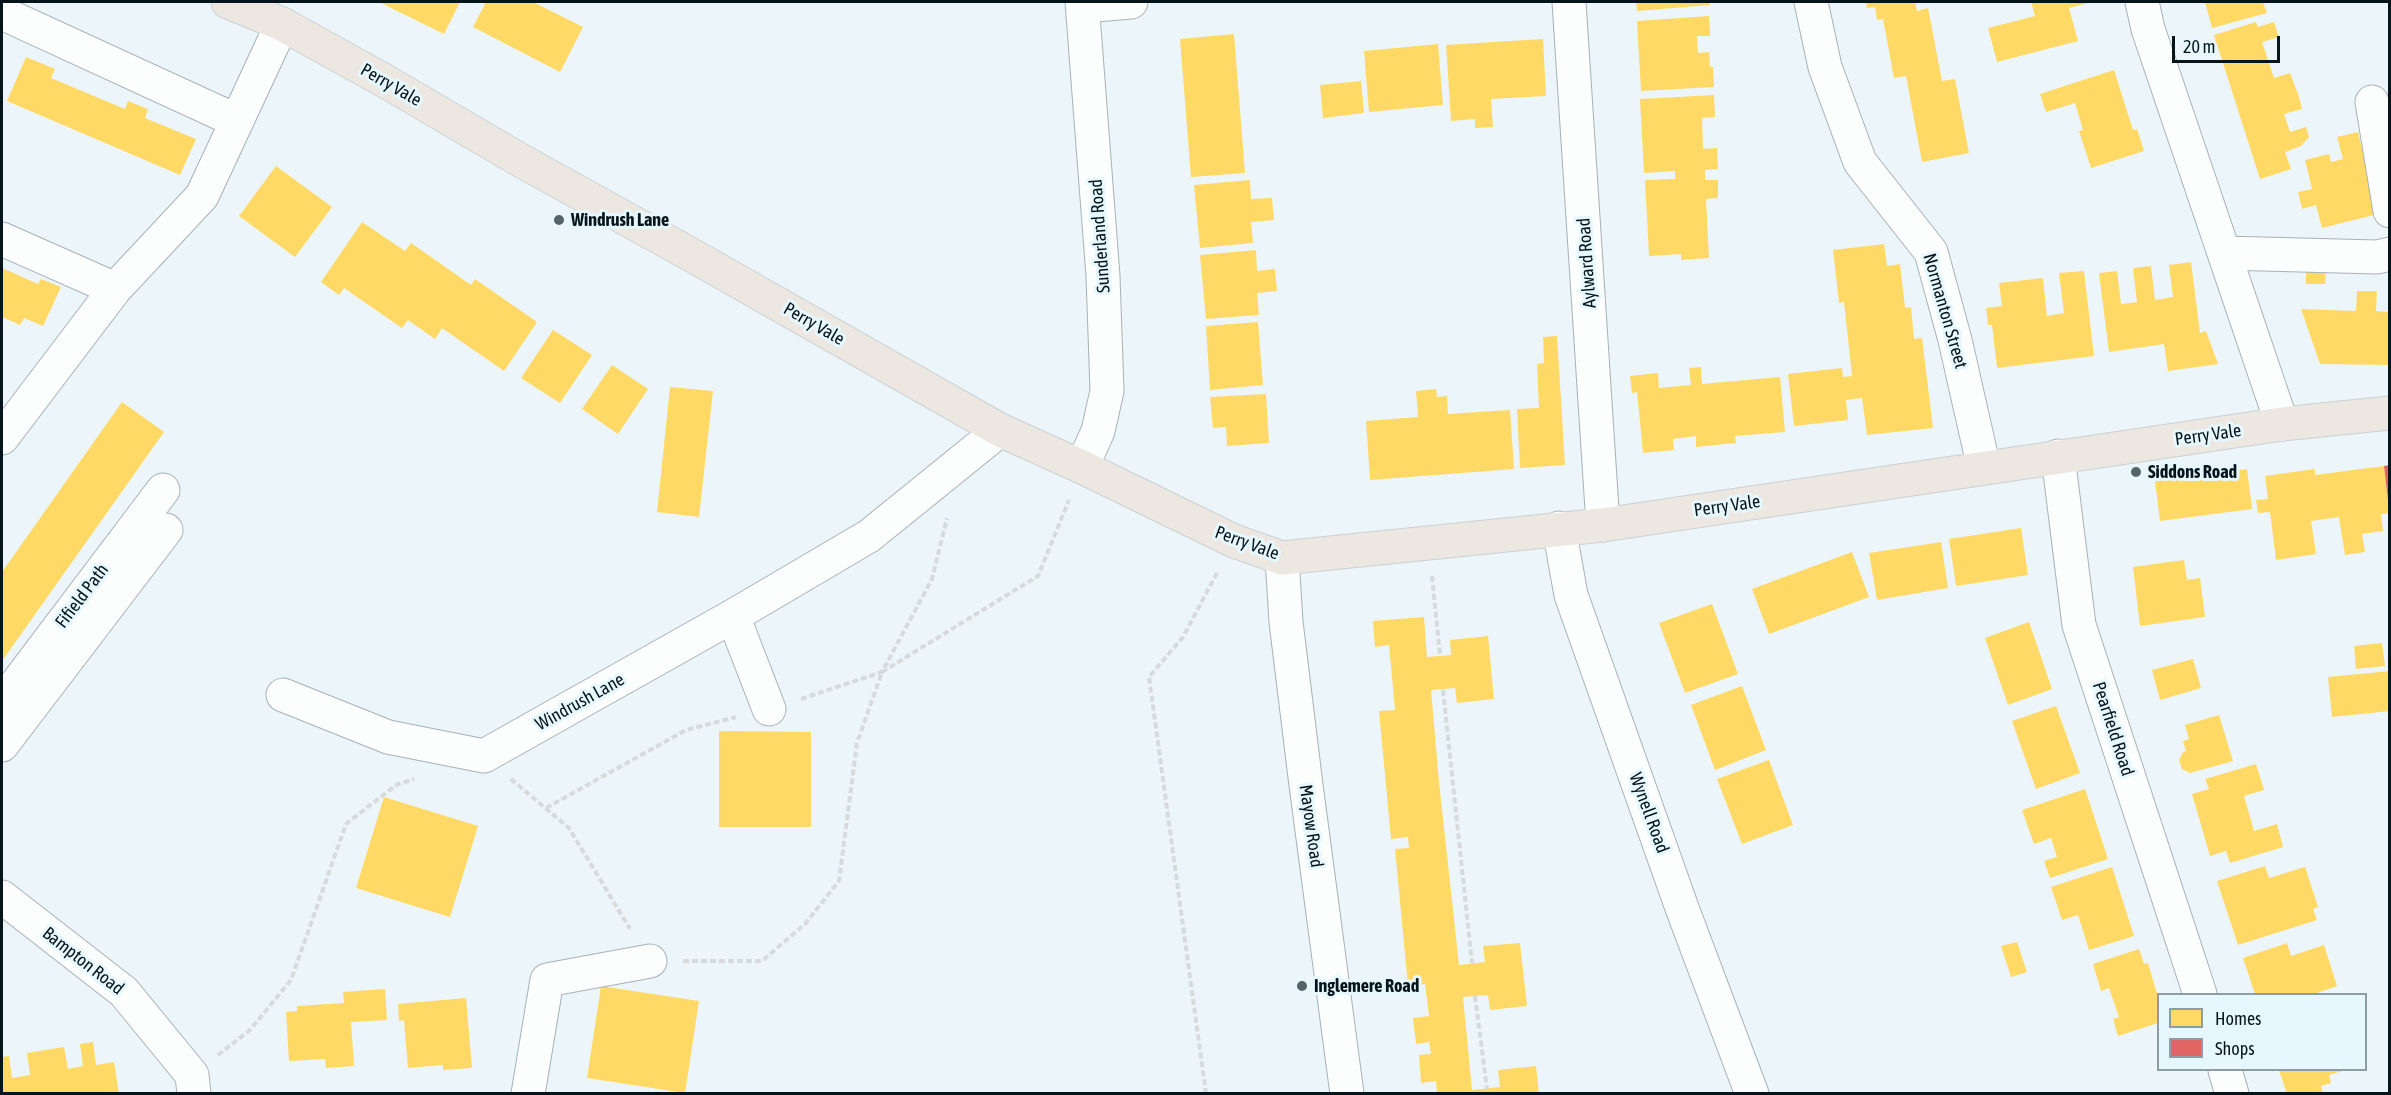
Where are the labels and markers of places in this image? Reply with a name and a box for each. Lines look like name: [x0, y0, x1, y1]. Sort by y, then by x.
place label: Windrush Lane: [571, 209, 669, 231]
marker: Windrush Lane: [552, 213, 566, 227]
place label: Siddons Road: [2148, 461, 2237, 483]
marker: Siddons Road: [2129, 465, 2143, 479]
place label: Inglemere Road: [1314, 975, 1419, 997]
marker: Inglemere Road: [1295, 979, 1309, 993]

